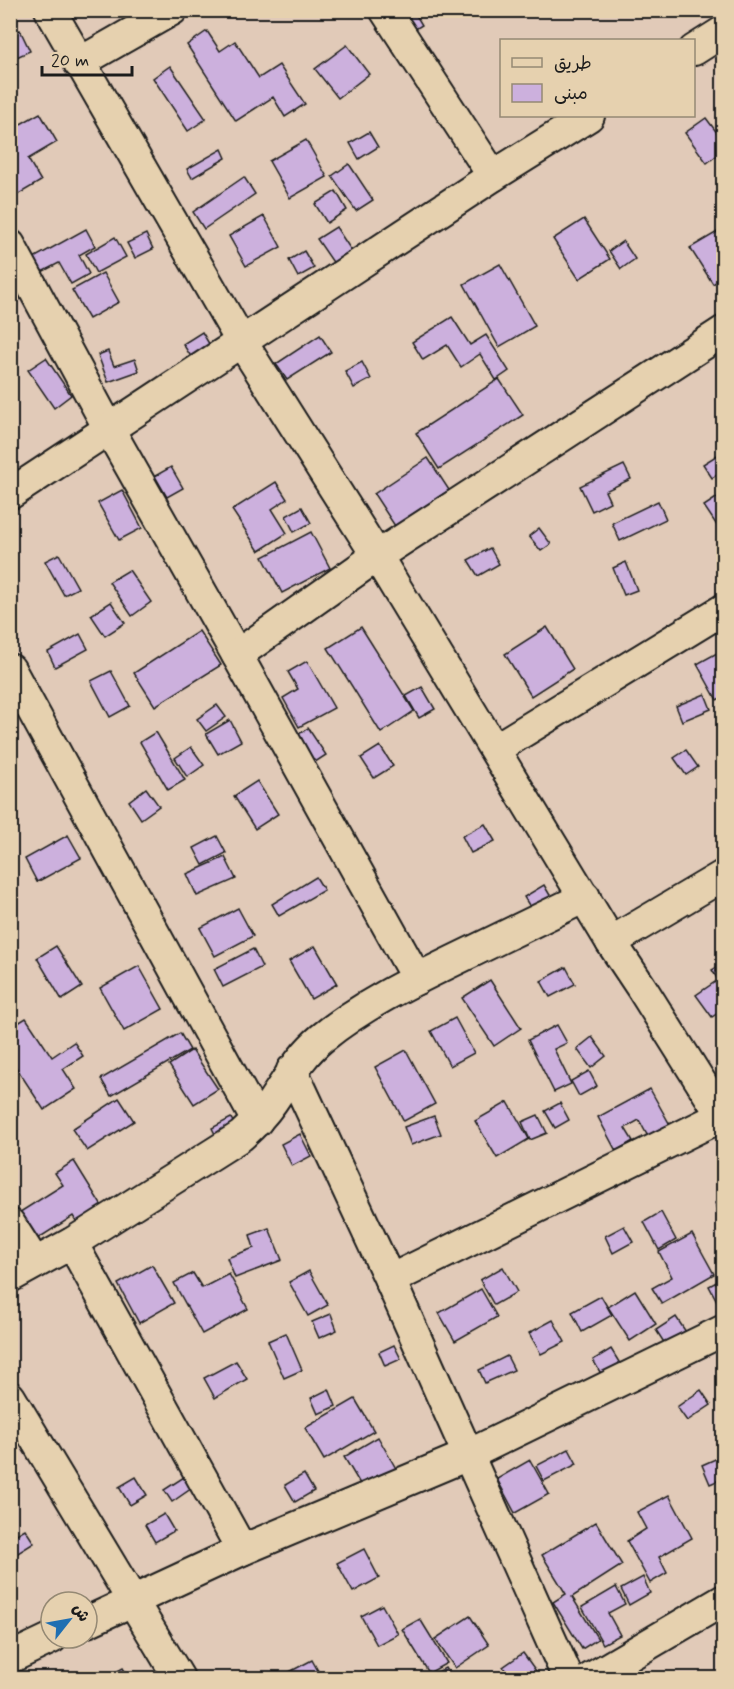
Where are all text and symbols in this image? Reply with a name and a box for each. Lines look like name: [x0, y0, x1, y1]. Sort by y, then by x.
scale bar: [42, 39, 132, 77]
legend: [500, 39, 695, 117]
text: 20 m: [51, 49, 89, 73]
text: طريق: [554, 52, 592, 76]
text: مبنى: [554, 82, 588, 106]
north arrow: [39, 1590, 99, 1650]
text: ش: [67, 1600, 94, 1626]

